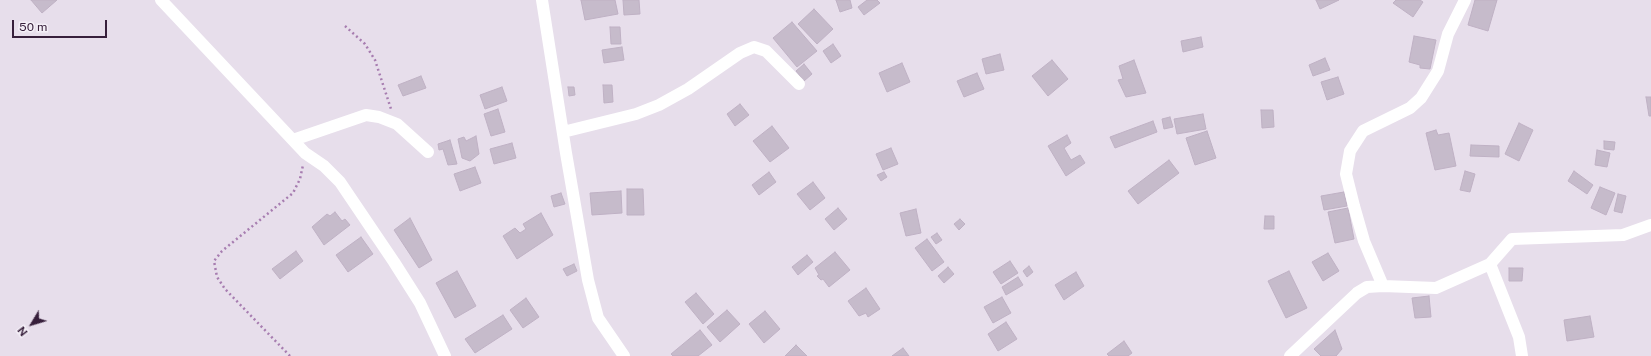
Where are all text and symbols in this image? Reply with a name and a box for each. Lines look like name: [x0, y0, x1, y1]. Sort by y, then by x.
scale bar: [14, 12, 109, 38]
text: 50 m: [19, 20, 47, 34]
north arrow: [12, 304, 52, 344]
text: N: [15, 324, 30, 338]

